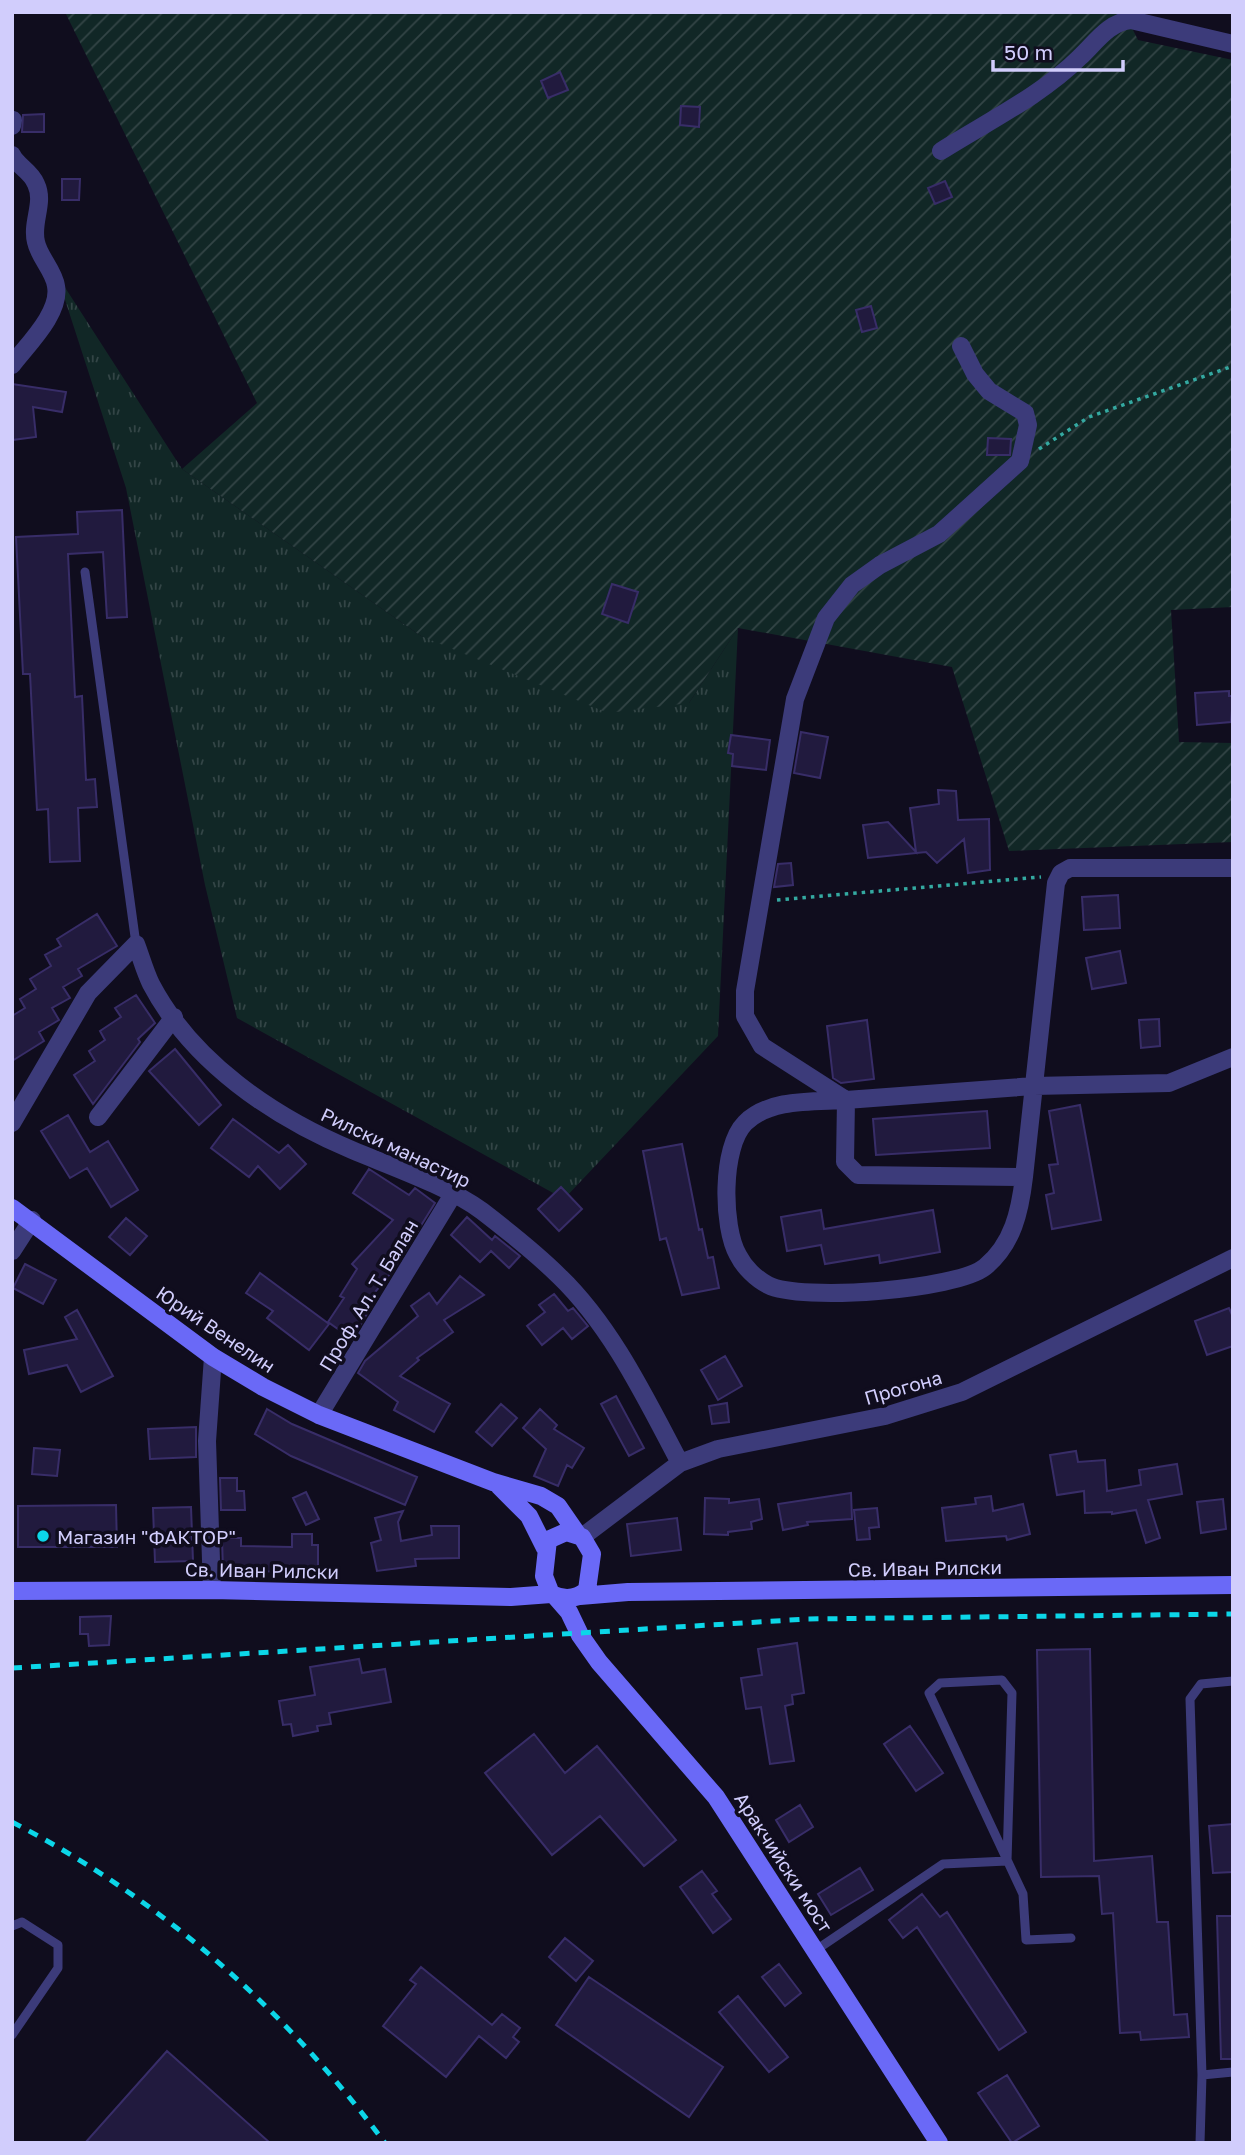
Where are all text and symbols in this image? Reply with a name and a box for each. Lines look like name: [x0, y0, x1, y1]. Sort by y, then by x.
scale bar: [993, 28, 1122, 72]
text: 50 m: [1004, 39, 1053, 65]
street label: Рилски манастир: [318, 1102, 474, 1192]
street label: Проф. Ал. Т. Балан: [314, 1215, 422, 1375]
street label: Юрий Венелин: [152, 1281, 280, 1377]
street label: Прогона: [862, 1365, 944, 1409]
place label: Магазин "ФАКТОР": [57, 1525, 236, 1548]
marker: Магазин "ФАКТОР": [35, 1528, 51, 1544]
street label: Св. Иван Рилски: [848, 1555, 1002, 1581]
street label: Св. Иван Рилски: [185, 1557, 339, 1583]
street label: Аракчийски мост: [730, 1788, 838, 1936]

